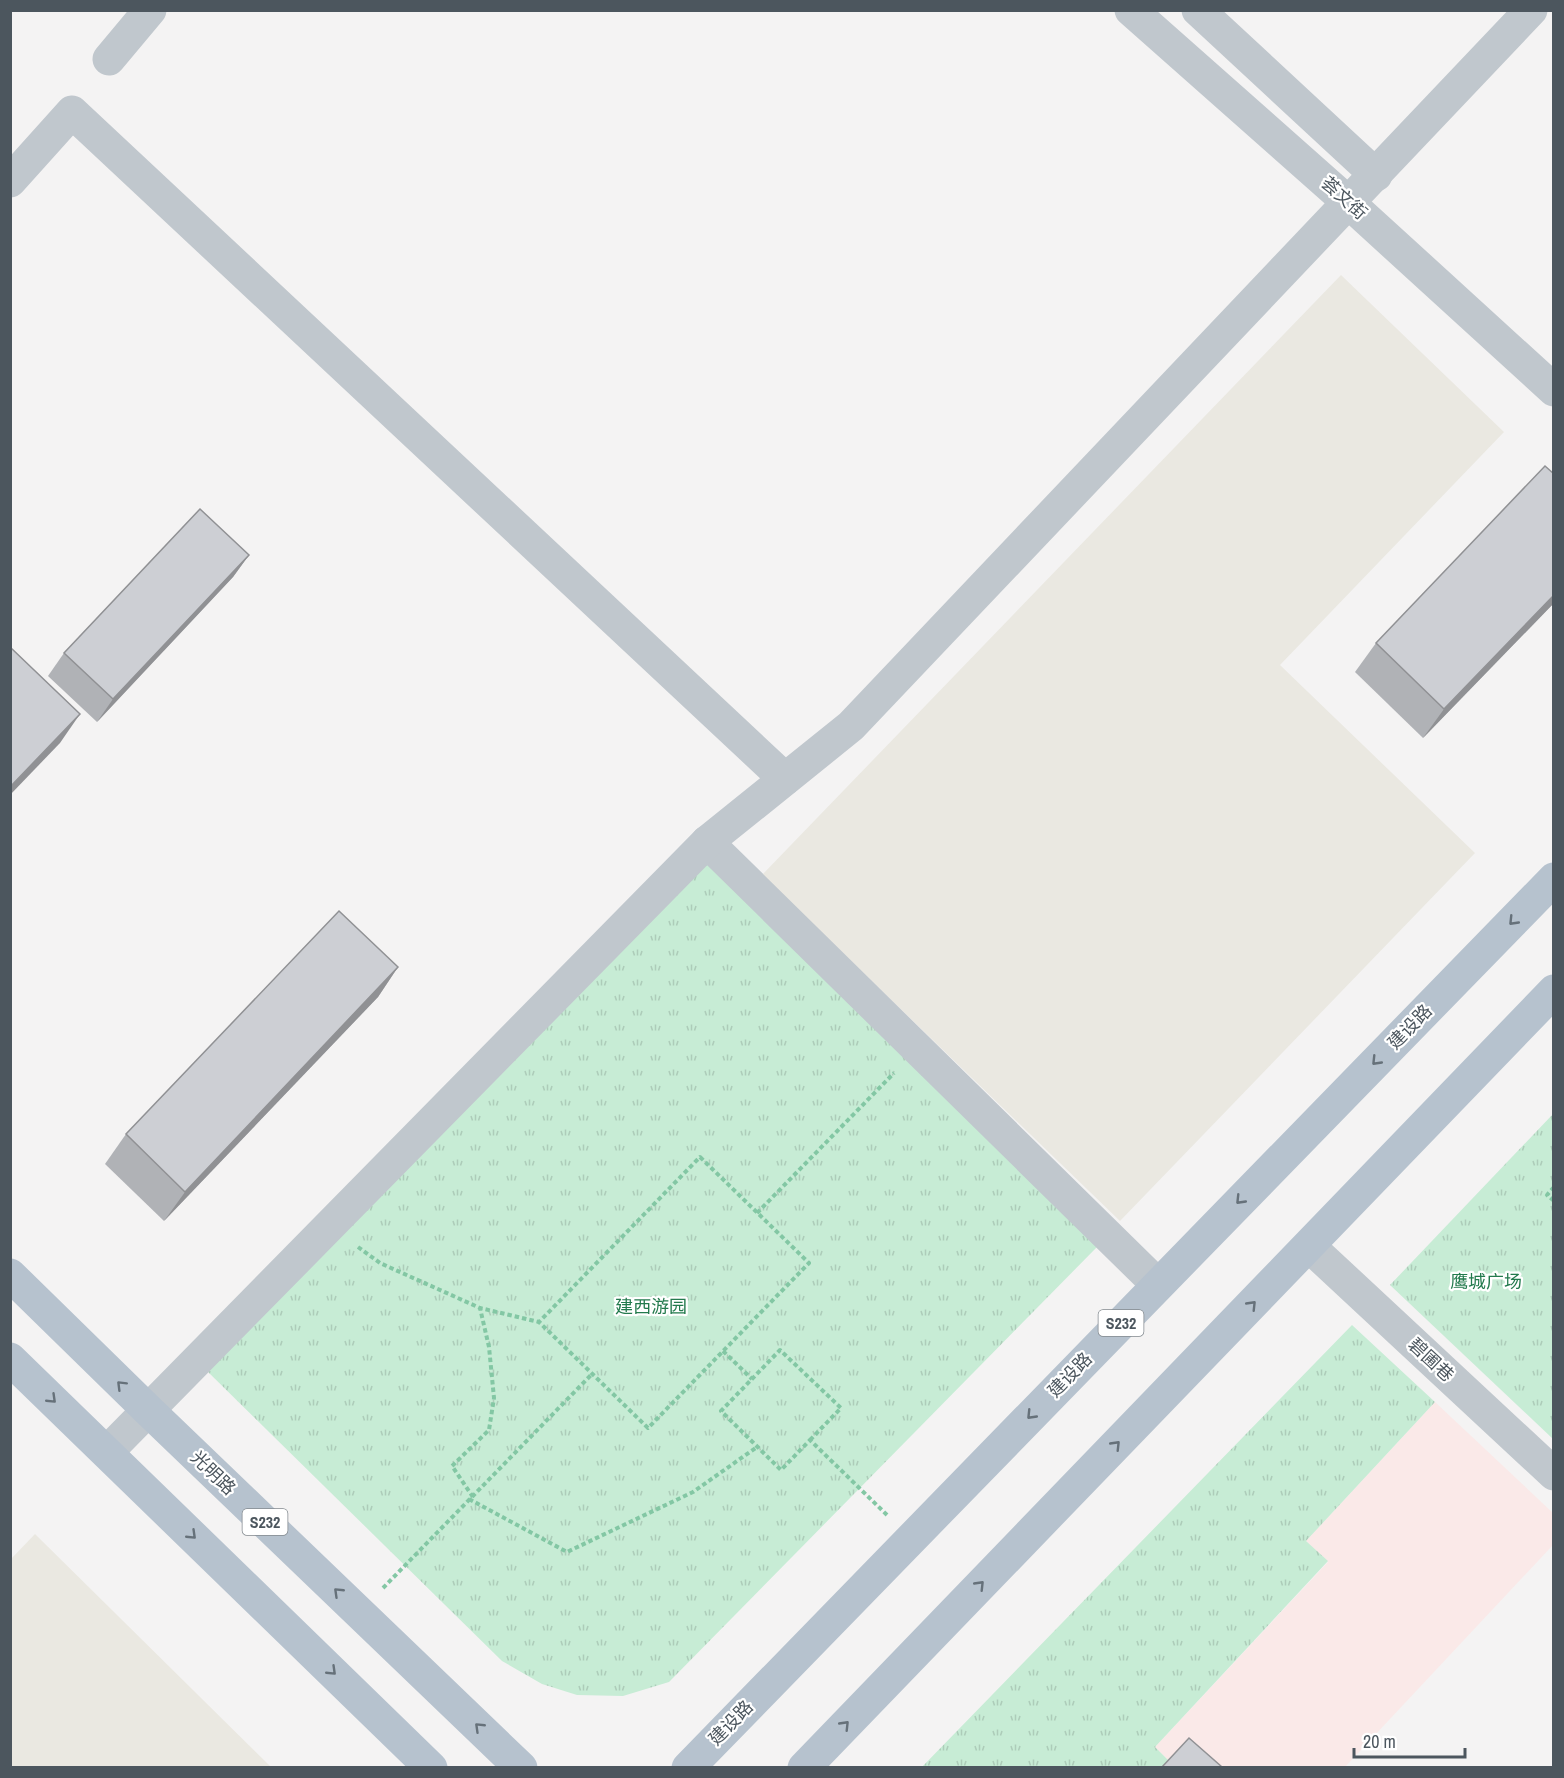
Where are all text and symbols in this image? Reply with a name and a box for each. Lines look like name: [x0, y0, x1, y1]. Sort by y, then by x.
street label: 荟文街: [1316, 170, 1373, 225]
one-way arrow: [1509, 914, 1520, 925]
street label: 建设路: [1382, 999, 1437, 1055]
one-way arrow: [1373, 1053, 1384, 1064]
one-way arrow: [1237, 1193, 1248, 1204]
park label: 鹰城广场: [1450, 1269, 1522, 1294]
park label: 建西游园: [615, 1294, 687, 1319]
one-way arrow: [1244, 1302, 1255, 1313]
road number: S232: [1098, 1310, 1144, 1336]
street label: 碧圃巷: [1403, 1332, 1460, 1387]
street label: 建设路: [1042, 1347, 1097, 1403]
one-way arrow: [118, 1381, 129, 1392]
one-way arrow: [45, 1392, 56, 1403]
one-way arrow: [1027, 1409, 1038, 1419]
one-way arrow: [1109, 1442, 1120, 1452]
street label: 光明路: [185, 1445, 241, 1500]
road number: S232: [242, 1509, 288, 1535]
one-way arrow: [185, 1528, 196, 1539]
one-way arrow: [973, 1582, 984, 1593]
one-way arrow: [334, 1588, 345, 1599]
one-way arrow: [325, 1664, 336, 1675]
street label: 建设路: [703, 1695, 758, 1751]
scale bar: [1354, 1721, 1465, 1759]
one-way arrow: [837, 1722, 848, 1733]
one-way arrow: [475, 1723, 485, 1734]
text: 20 m: [1363, 1729, 1396, 1754]

